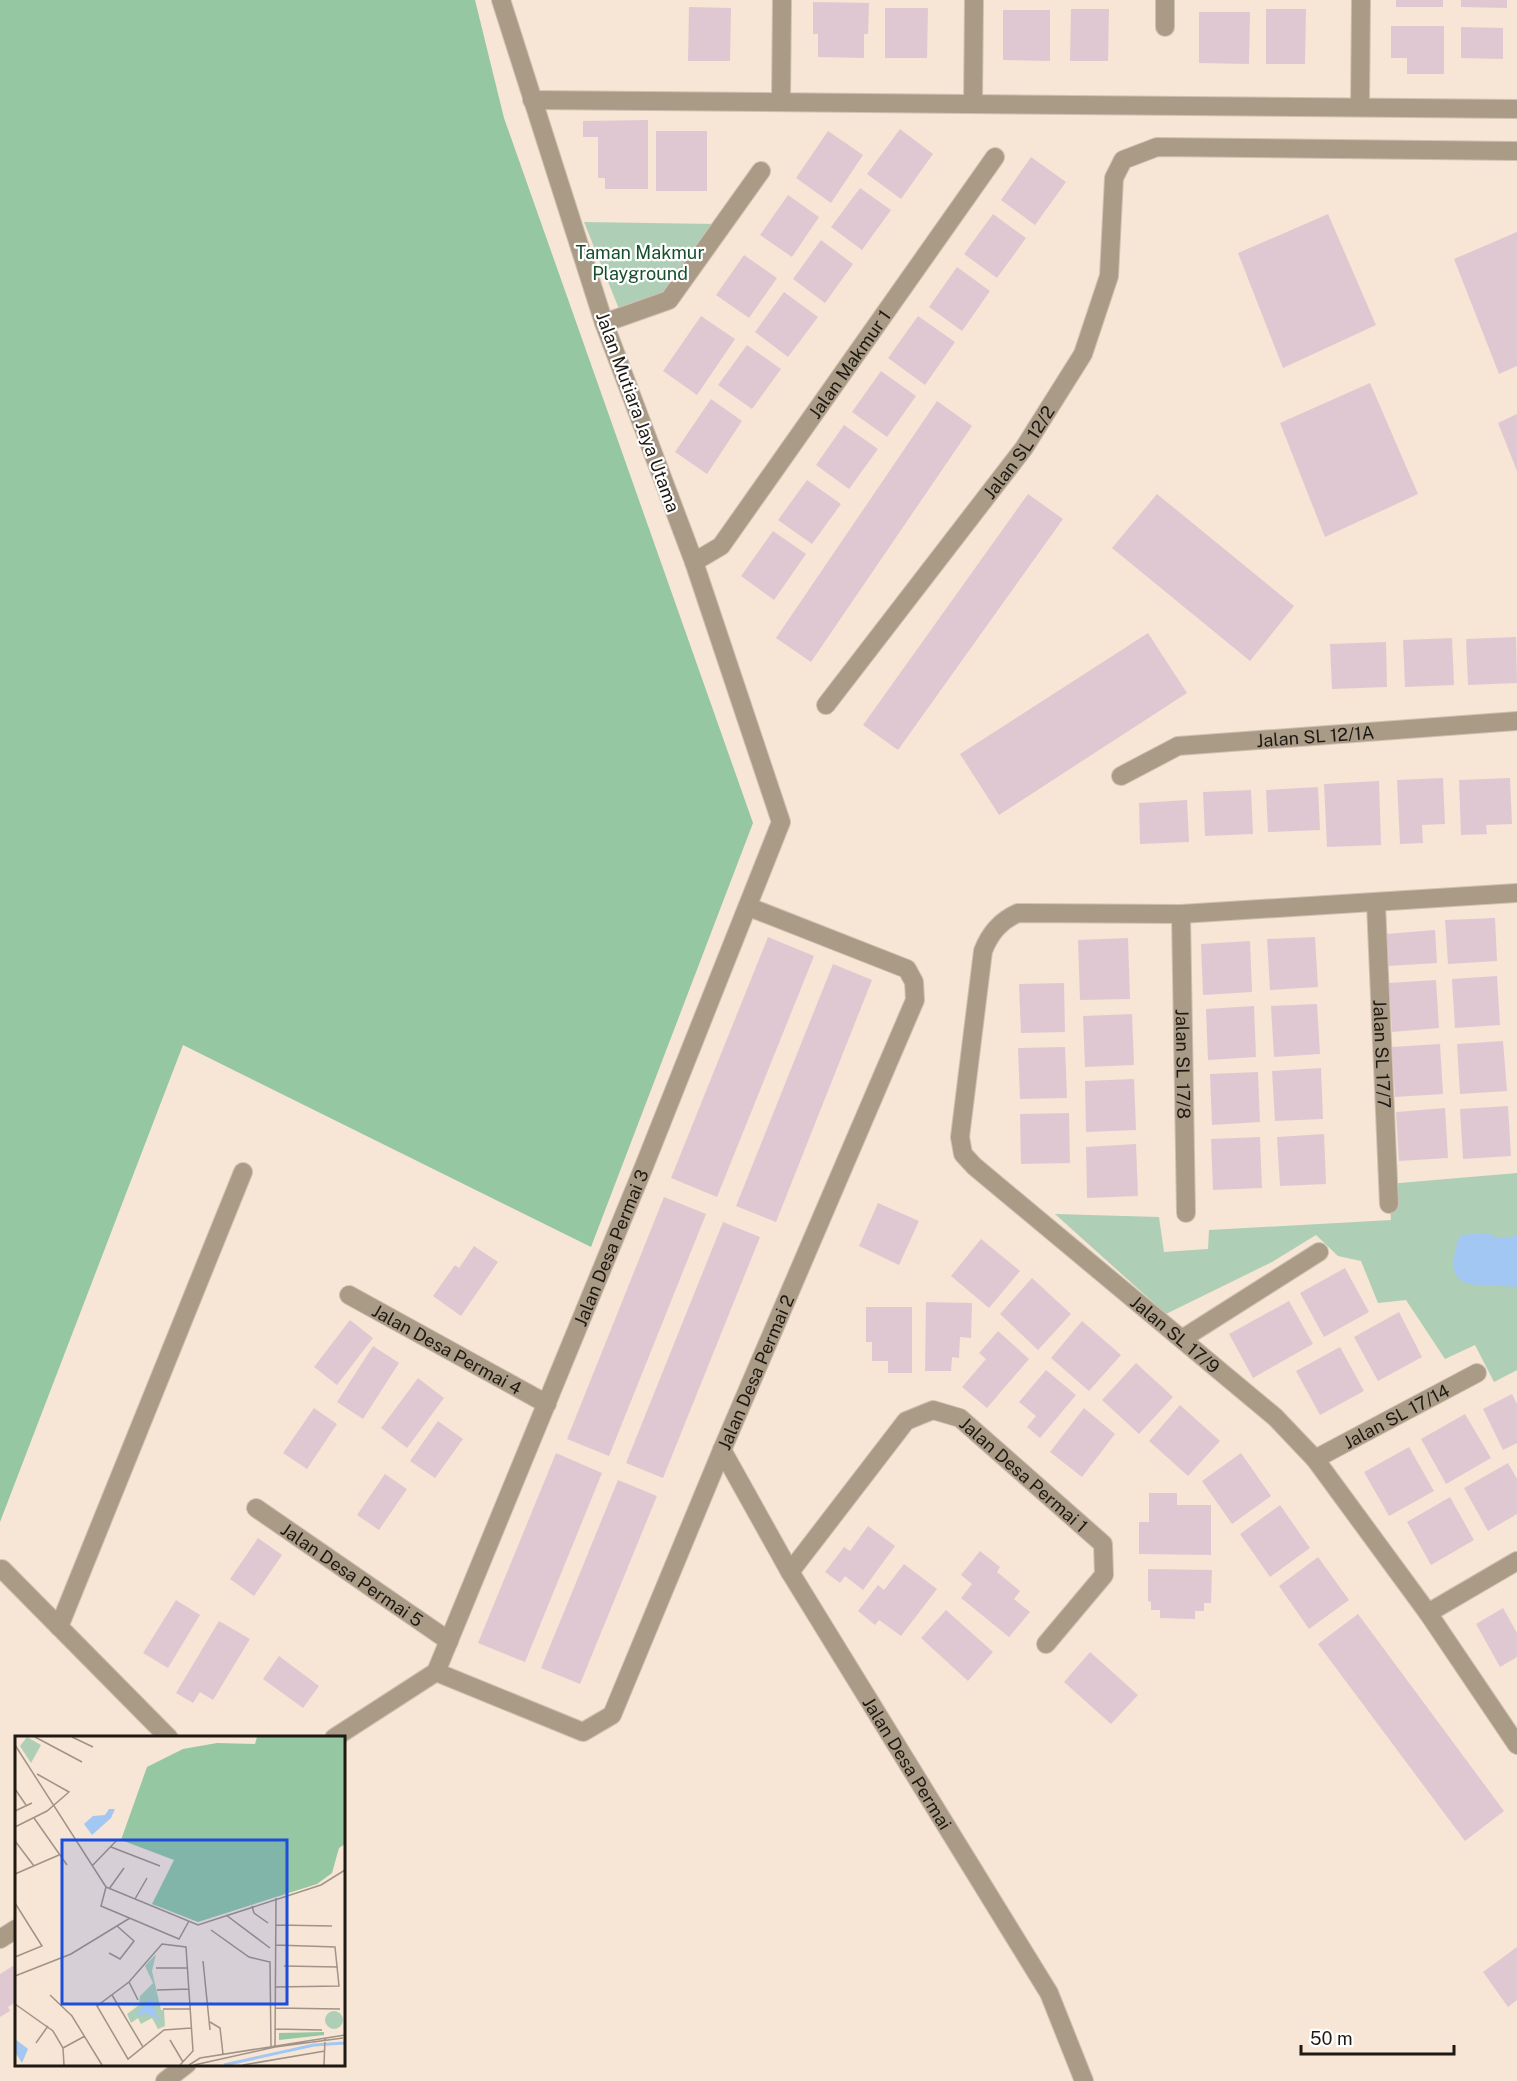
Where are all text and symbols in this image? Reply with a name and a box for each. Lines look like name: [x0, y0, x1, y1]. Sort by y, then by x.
park label: Taman Makmur Playground: [576, 242, 704, 284]
street label: Jalan Makmur 1: [804, 306, 895, 422]
street label: Jalan Mutiara Jaya Utama: [592, 309, 684, 515]
street label: Jalan SL 12/2: [979, 402, 1058, 503]
street label: Jalan SL 12/1A: [1255, 721, 1375, 751]
street label: Jalan SL 17/7: [1370, 999, 1395, 1109]
street label: Jalan SL 17/8: [1172, 1009, 1195, 1119]
street label: Jalan Desa Permai 3: [569, 1166, 652, 1329]
street label: Jalan Desa Permai 2: [713, 1291, 798, 1453]
street label: Jalan SL 17/9: [1127, 1291, 1224, 1377]
street label: Jalan Desa Permai 4: [369, 1299, 526, 1399]
street label: Jalan SL 17/14: [1340, 1379, 1453, 1453]
street label: Jalan Desa Permai 1: [956, 1412, 1092, 1536]
street label: Jalan Desa Permai 5: [277, 1518, 427, 1631]
street label: Jalan Desa Permai: [859, 1693, 956, 1833]
inset map: [15, 1736, 345, 2066]
scale bar: [1301, 2018, 1454, 2056]
text: 50 m: [1310, 2028, 1353, 2049]

